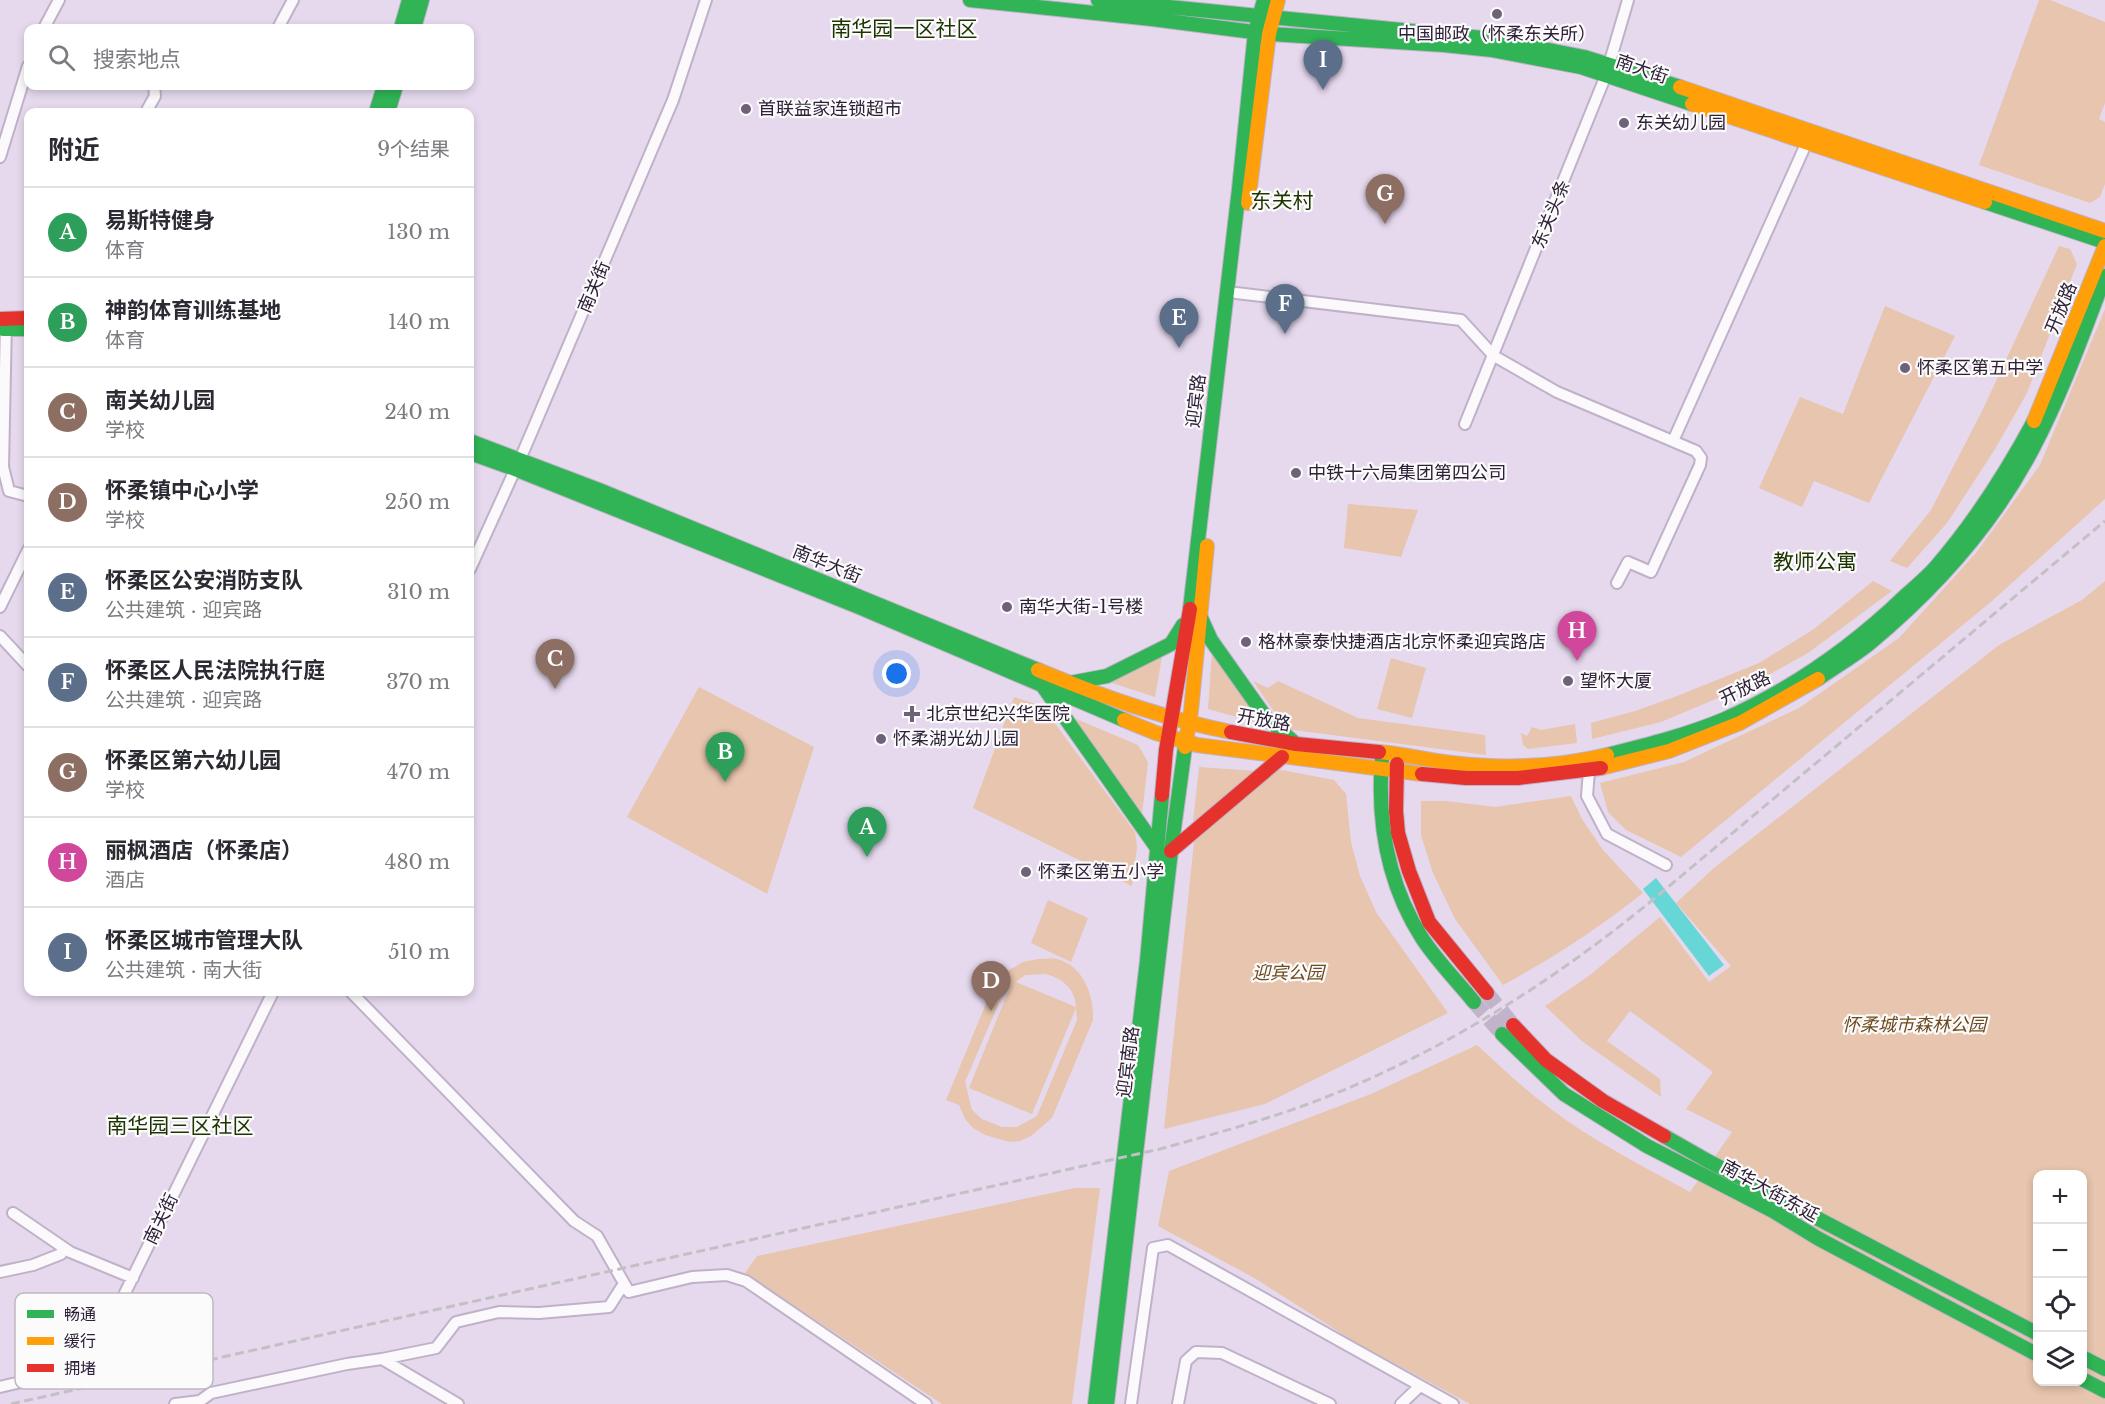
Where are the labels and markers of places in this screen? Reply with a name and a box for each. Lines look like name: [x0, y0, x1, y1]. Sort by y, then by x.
marker: 中国邮政（怀柔东关所）: [1490, 7, 1504, 21]
place label: 中国邮政（怀柔东关所）: [1398, 23, 1596, 45]
pin: I: [1304, 40, 1342, 90]
place label: 首联益家连锁超市: [758, 98, 902, 120]
marker: 首联益家连锁超市: [739, 102, 753, 116]
place label: 东关幼儿园: [1636, 112, 1726, 134]
marker: 东关幼儿园: [1617, 116, 1631, 130]
pin: G: [1366, 174, 1404, 224]
pin: F: [1266, 284, 1304, 334]
pin: E: [1160, 298, 1198, 348]
place label: 怀柔区第五中学: [1917, 357, 2043, 379]
marker: 怀柔区第五中学: [1898, 361, 1912, 375]
place label: 中铁十六局集团第四公司: [1308, 462, 1506, 484]
marker: 中铁十六局集团第四公司: [1289, 466, 1303, 480]
place label: 南华大街-1号楼: [1019, 596, 1143, 618]
marker: 南华大街-1号楼: [1000, 600, 1014, 614]
pin: H: [1558, 612, 1596, 661]
place label: 格林豪泰快捷酒店北京怀柔迎宾路店: [1258, 631, 1546, 653]
marker: 格林豪泰快捷酒店北京怀柔迎宾路店: [1239, 635, 1253, 649]
pin: C: [536, 640, 574, 689]
place label: 望怀大厦: [1580, 670, 1652, 692]
marker: 望怀大厦: [1561, 674, 1575, 688]
place label: 北京世纪兴华医院: [926, 703, 1070, 725]
marker: 北京世纪兴华医院: [903, 705, 921, 723]
place label: 怀柔湖光幼儿园: [893, 728, 1019, 750]
pin: B: [706, 732, 744, 782]
marker: 怀柔湖光幼儿园: [874, 732, 888, 746]
pin: A: [848, 808, 886, 857]
place label: 怀柔区第五小学: [1038, 861, 1164, 883]
marker: 怀柔区第五小学: [1019, 865, 1033, 879]
pin: D: [972, 962, 1010, 1011]

